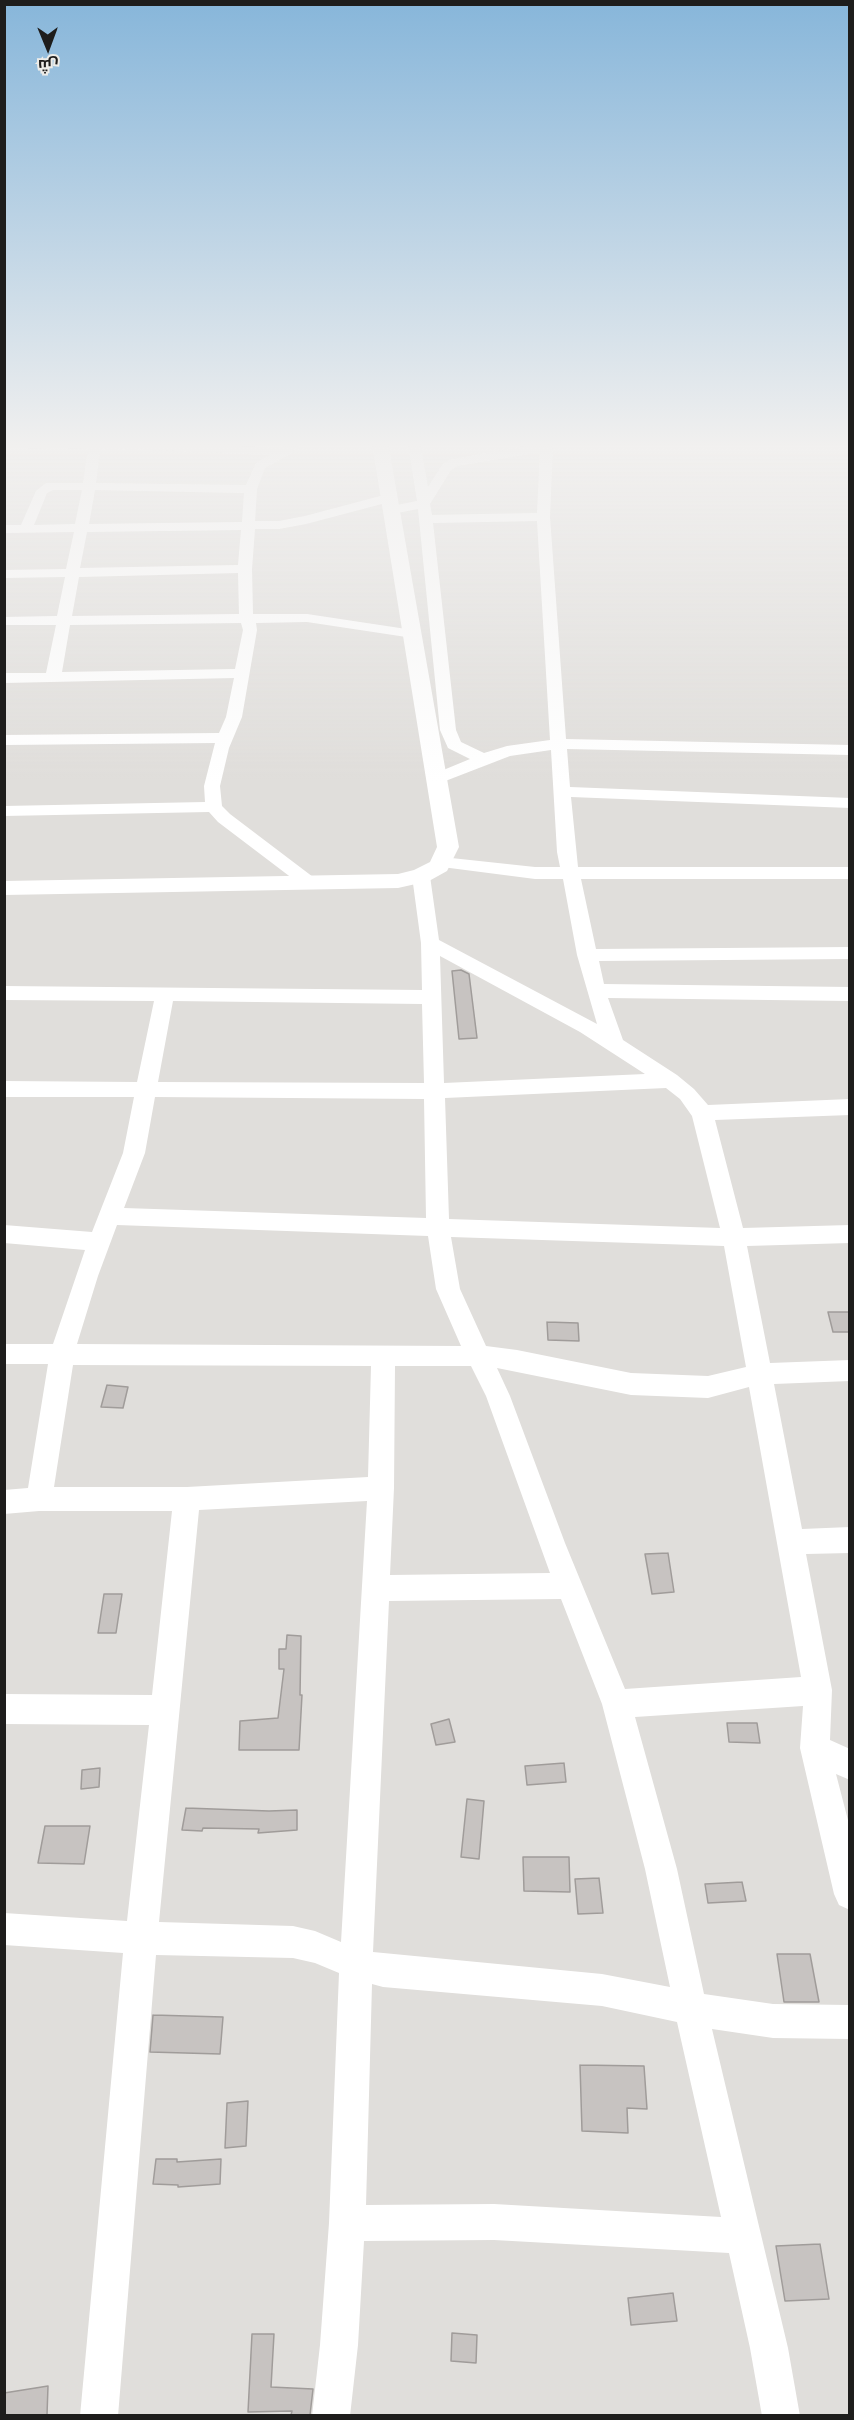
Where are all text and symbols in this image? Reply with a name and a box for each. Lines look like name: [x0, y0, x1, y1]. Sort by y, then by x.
north arrow: [18, 18, 78, 78]
text: ش: [38, 56, 59, 76]

